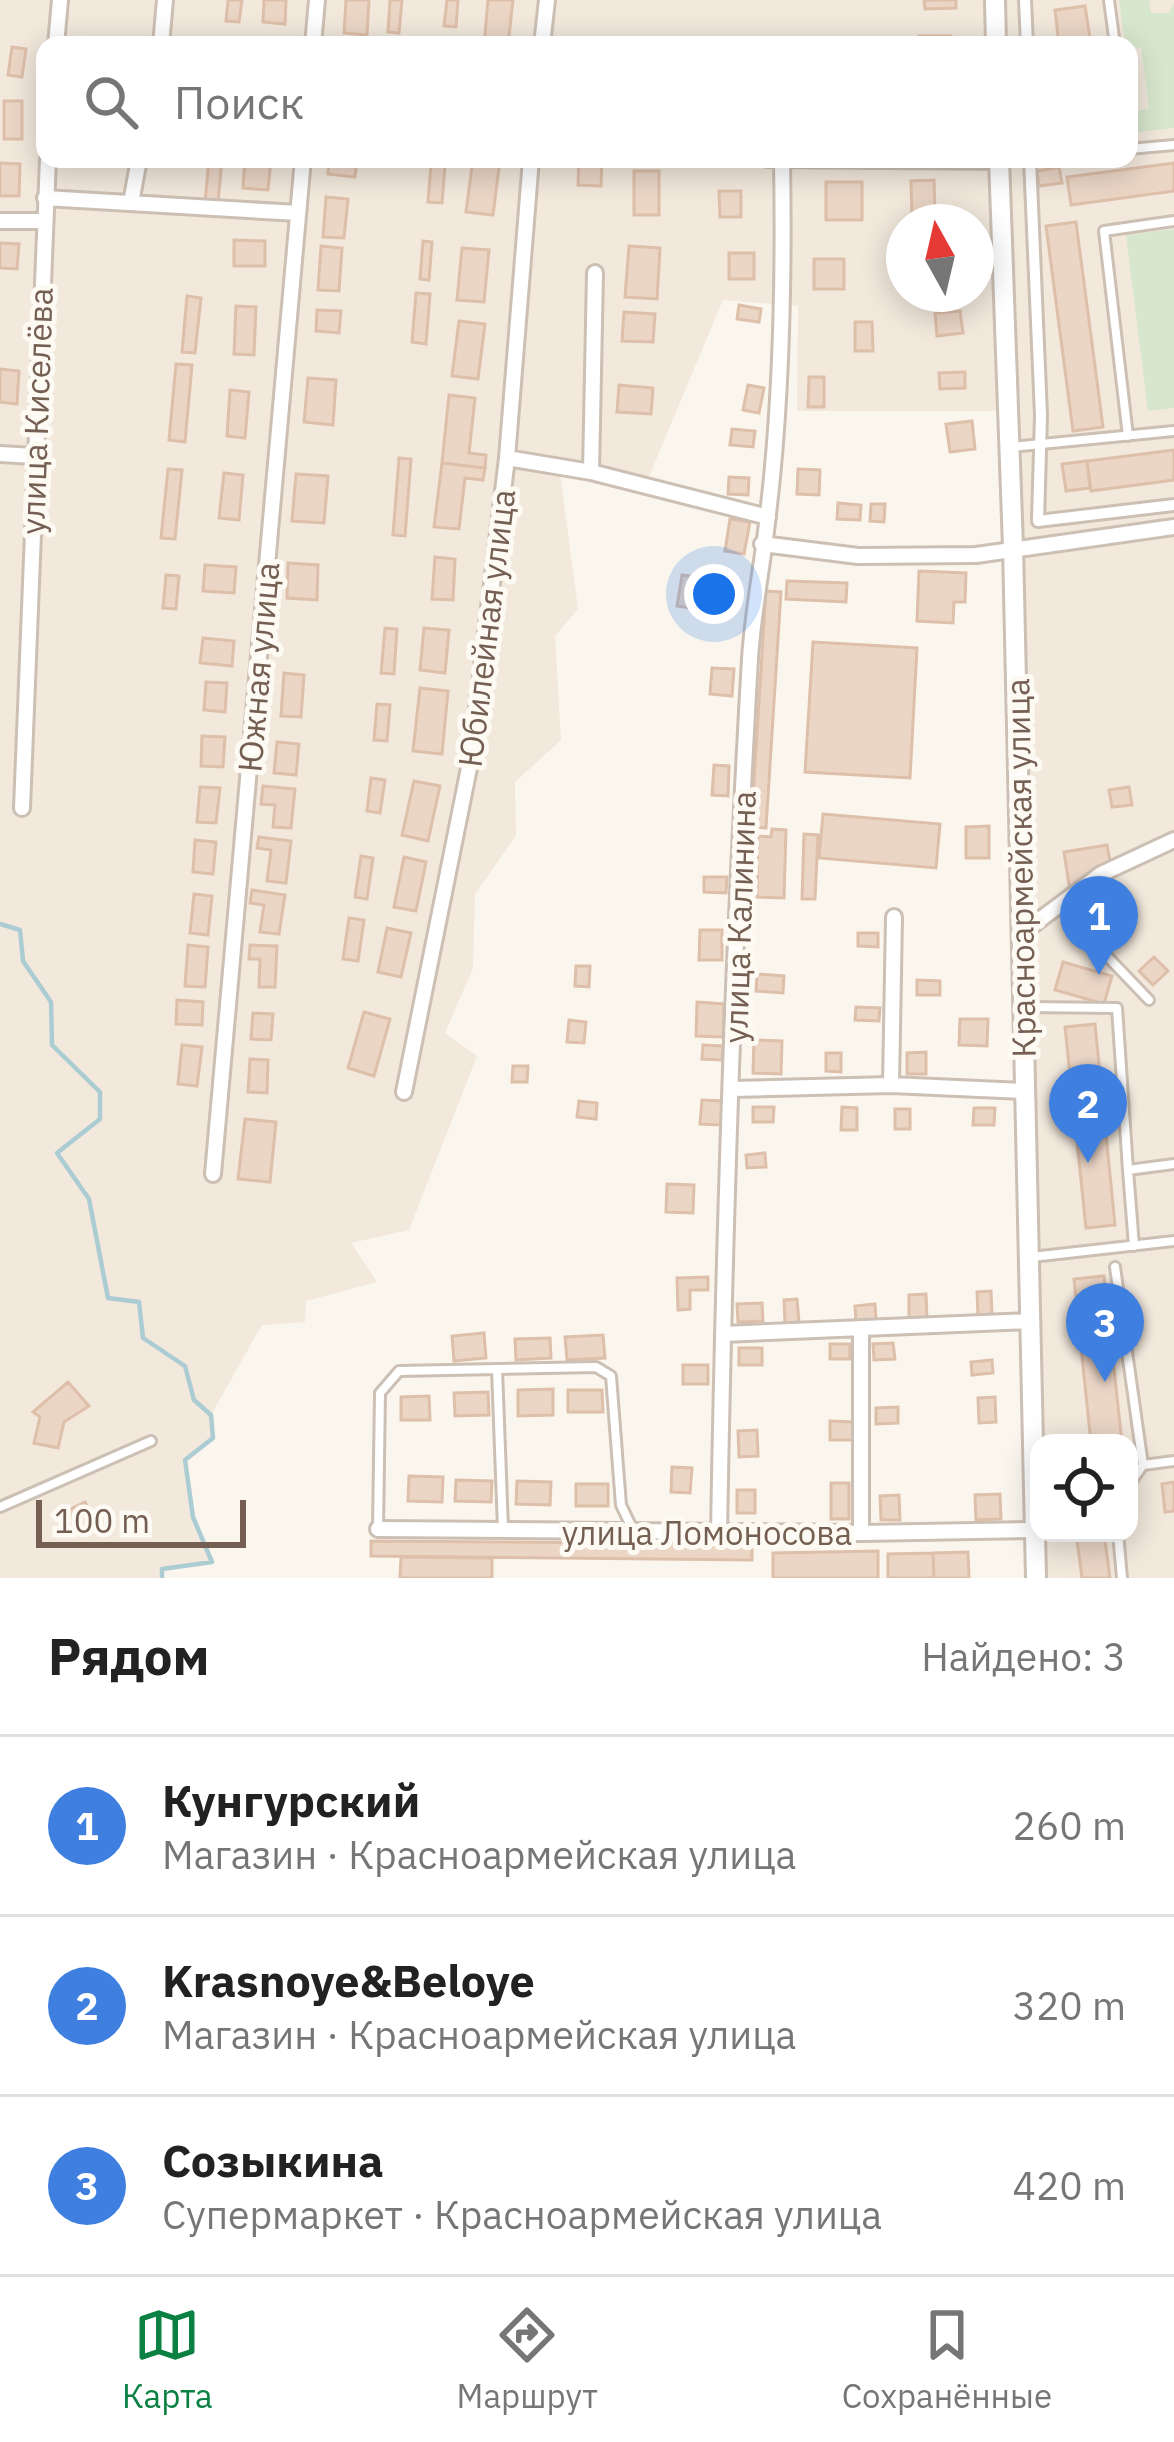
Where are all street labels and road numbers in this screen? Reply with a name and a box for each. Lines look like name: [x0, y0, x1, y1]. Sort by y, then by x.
street label: улица Киселёва: [10, 287, 62, 535]
street label: Юбилейная улица: [448, 487, 524, 769]
street label: Южная улица: [227, 560, 289, 774]
street label: Красноармейская улица: [995, 678, 1045, 1058]
street label: улица Калинина: [713, 790, 765, 1044]
street label: улица Ломоносова: [562, 1511, 852, 1554]

